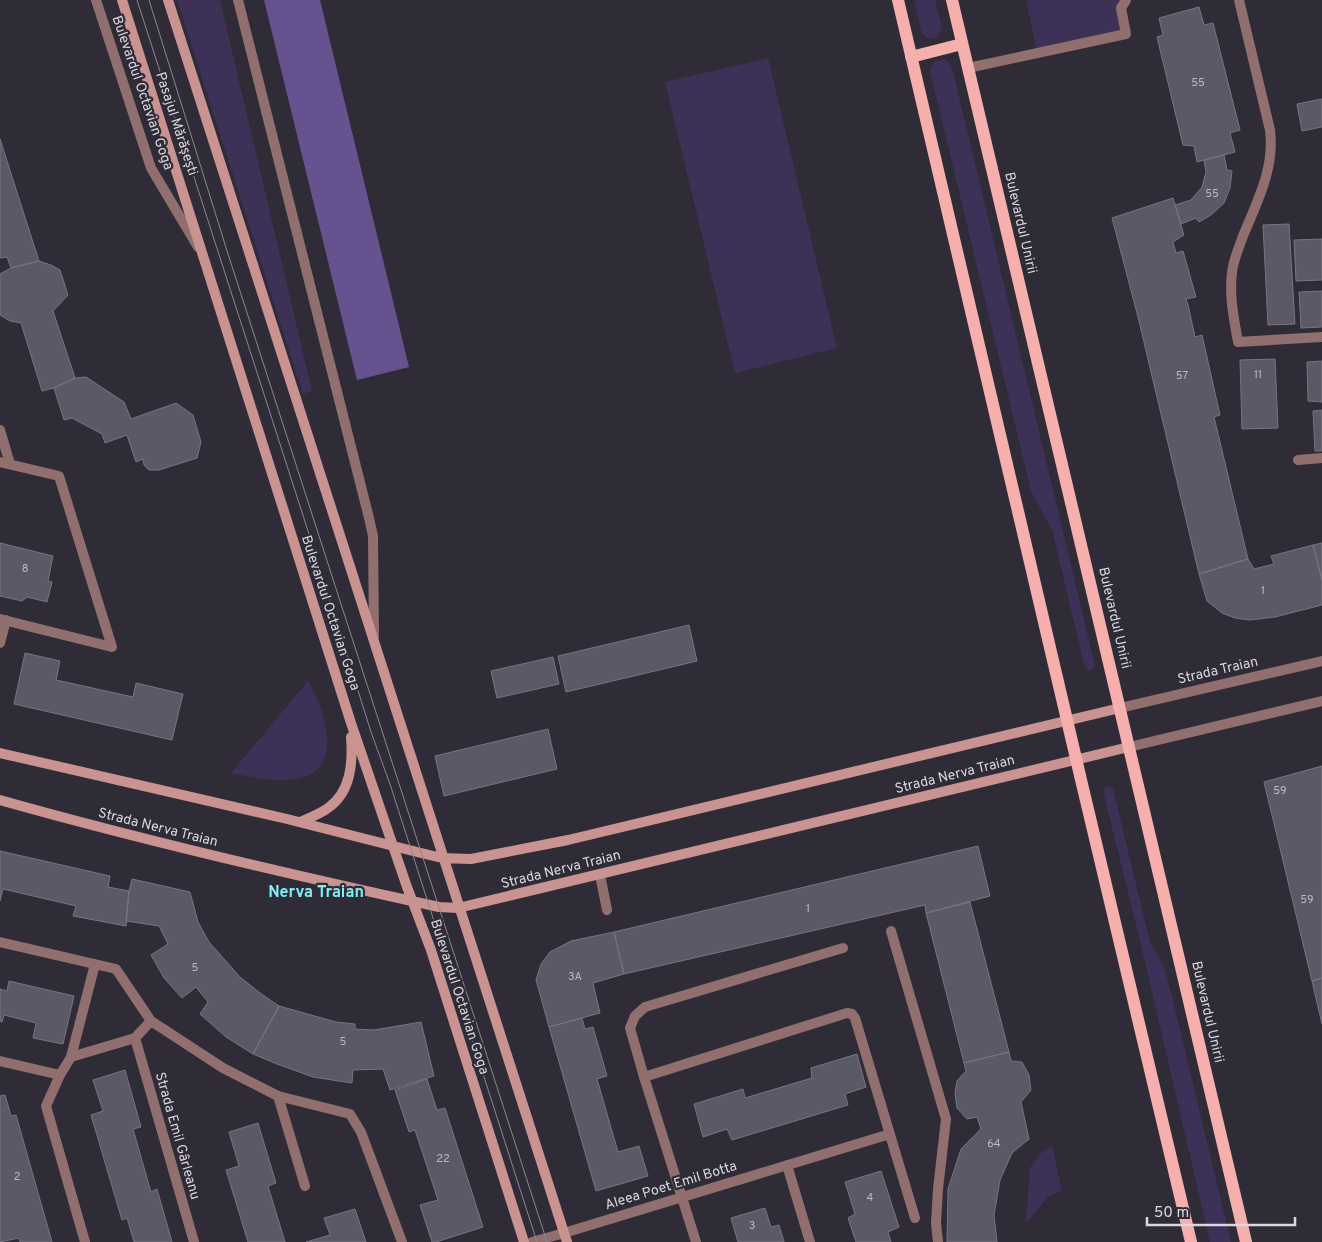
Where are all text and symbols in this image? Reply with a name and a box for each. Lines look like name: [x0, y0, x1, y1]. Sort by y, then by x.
street label: Bulevardul Octavian Goga: [108, 14, 176, 172]
street label: Pasajul Mărășești: [151, 70, 201, 178]
house number: 55: [1191, 76, 1205, 90]
street label: Bulevardul Unirii: [1000, 171, 1040, 275]
house number: 55: [1205, 187, 1219, 201]
house number: 11: [1254, 368, 1262, 382]
house number: 57: [1176, 369, 1188, 383]
street label: Bulevardul Octavian Goga: [297, 533, 363, 693]
house number: 8: [22, 562, 28, 576]
street label: Bulevardul Unirii: [1094, 566, 1134, 670]
house number: 1: [1261, 584, 1265, 598]
street label: Strada Traian: [1176, 653, 1260, 689]
street label: Strada Nerva Traian: [893, 752, 1017, 798]
house number: 59: [1273, 784, 1287, 798]
street label: Strada Nerva Traian: [96, 805, 220, 851]
street label: Strada Nerva Traian: [499, 847, 623, 893]
district label: Nerva Traian: [268, 883, 364, 903]
house number: 59: [1300, 893, 1314, 907]
house number: 1: [806, 902, 810, 916]
street label: Bulevardul Octavian Goga: [426, 917, 492, 1077]
street label: Bulevardul Unirii: [1187, 960, 1227, 1064]
house number: 5: [192, 961, 199, 975]
house number: 3A: [568, 970, 582, 984]
house number: 5: [340, 1035, 347, 1049]
street label: Strada Emil Gârleanu: [151, 1070, 203, 1202]
house number: 64: [987, 1137, 1001, 1151]
house number: 22: [436, 1152, 450, 1166]
street label: Aleea Poet Emil Botta: [603, 1158, 739, 1214]
house number: 2: [14, 1170, 20, 1184]
house number: 4: [867, 1191, 874, 1205]
scale bar: [1147, 1194, 1294, 1226]
text: 50 m: [1154, 1204, 1189, 1223]
house number: 3: [749, 1219, 755, 1233]

